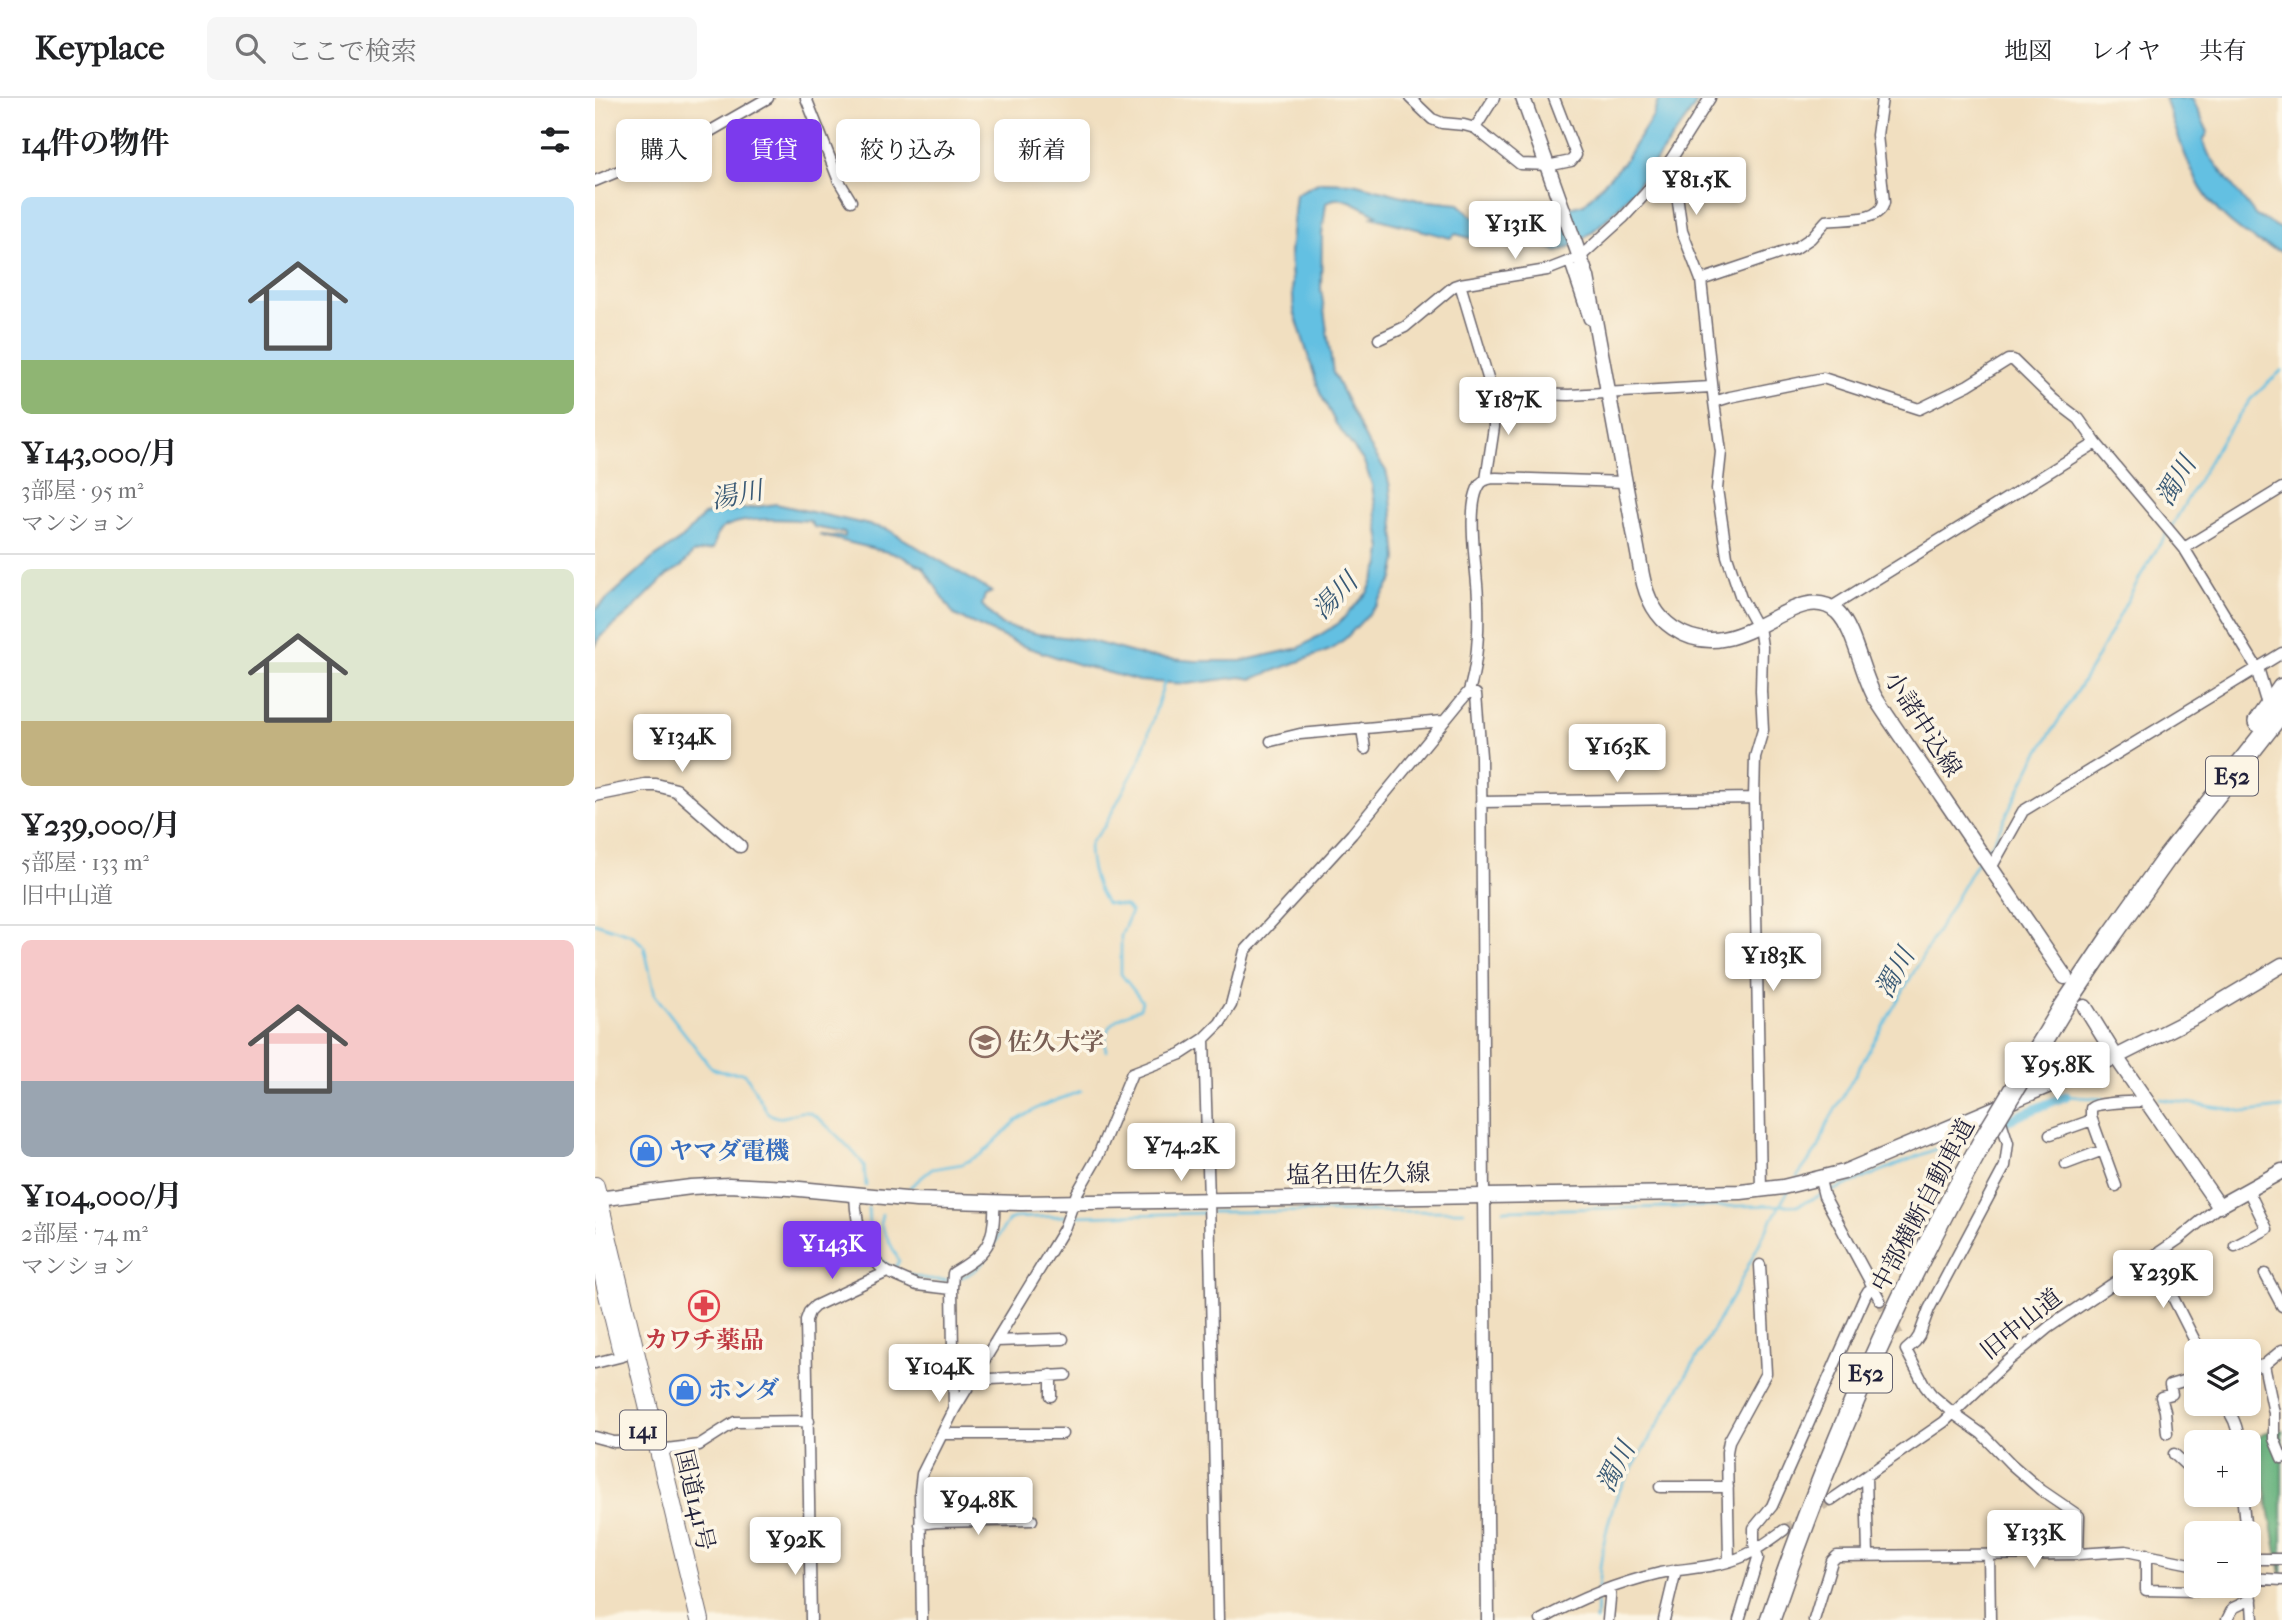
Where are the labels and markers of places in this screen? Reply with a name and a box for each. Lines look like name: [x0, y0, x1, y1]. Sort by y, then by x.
pin: ¥81.5K: [1639, 158, 1753, 217]
pin: ¥131K: [1466, 202, 1564, 261]
pin: ¥187K: [1459, 378, 1557, 437]
pin: ¥134K: [633, 714, 731, 774]
pin: ¥163K: [1568, 724, 1666, 784]
pin: ¥183K: [1724, 934, 1822, 993]
school or university icon: 佐久大学: [968, 1025, 1002, 1059]
place label: 佐久大学: [1008, 1028, 1104, 1056]
pin: ¥95.8K: [2000, 1042, 2114, 1102]
pin: ¥74.2K: [1124, 1124, 1238, 1183]
shop icon: ヤマダ電機: [629, 1134, 663, 1168]
place label: ヤマダ電機: [669, 1137, 789, 1165]
pin: ¥143K: [783, 1222, 881, 1281]
pin: ¥239K: [2114, 1250, 2212, 1310]
pharmacy icon: カワチ薬品: [687, 1289, 721, 1323]
place label: カワチ薬品: [644, 1326, 764, 1354]
pin: ¥104K: [890, 1344, 988, 1404]
shop icon: ホンダ: [668, 1373, 702, 1407]
place label: ホンダ: [708, 1376, 779, 1404]
pin: ¥94.8K: [921, 1478, 1035, 1537]
pin: ¥133K: [1985, 1510, 2083, 1570]
pin: ¥92K: [754, 1518, 836, 1577]

